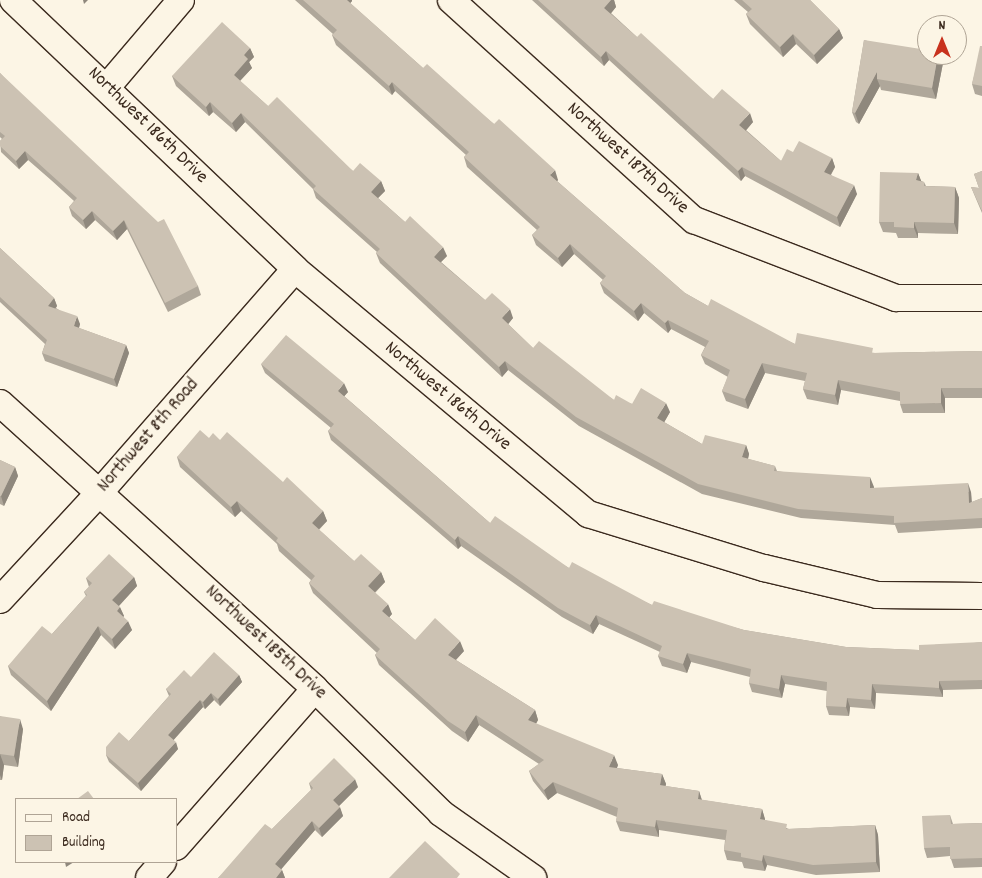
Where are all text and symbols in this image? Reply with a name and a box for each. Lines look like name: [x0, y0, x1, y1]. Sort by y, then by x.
north arrow: [917, 15, 967, 65]
text: N: [939, 16, 945, 36]
street label: Northwest 186th Drive: [82, 63, 212, 189]
street label: Northwest 187th Drive: [561, 98, 693, 220]
street label: Northwest 186th Drive: [379, 337, 515, 457]
street label: Northwest 8th Road: [93, 374, 205, 498]
street label: Northwest 185th Drive: [200, 581, 330, 705]
legend: [15, 798, 178, 863]
text: Road: [62, 807, 90, 829]
text: Building: [62, 832, 105, 854]

